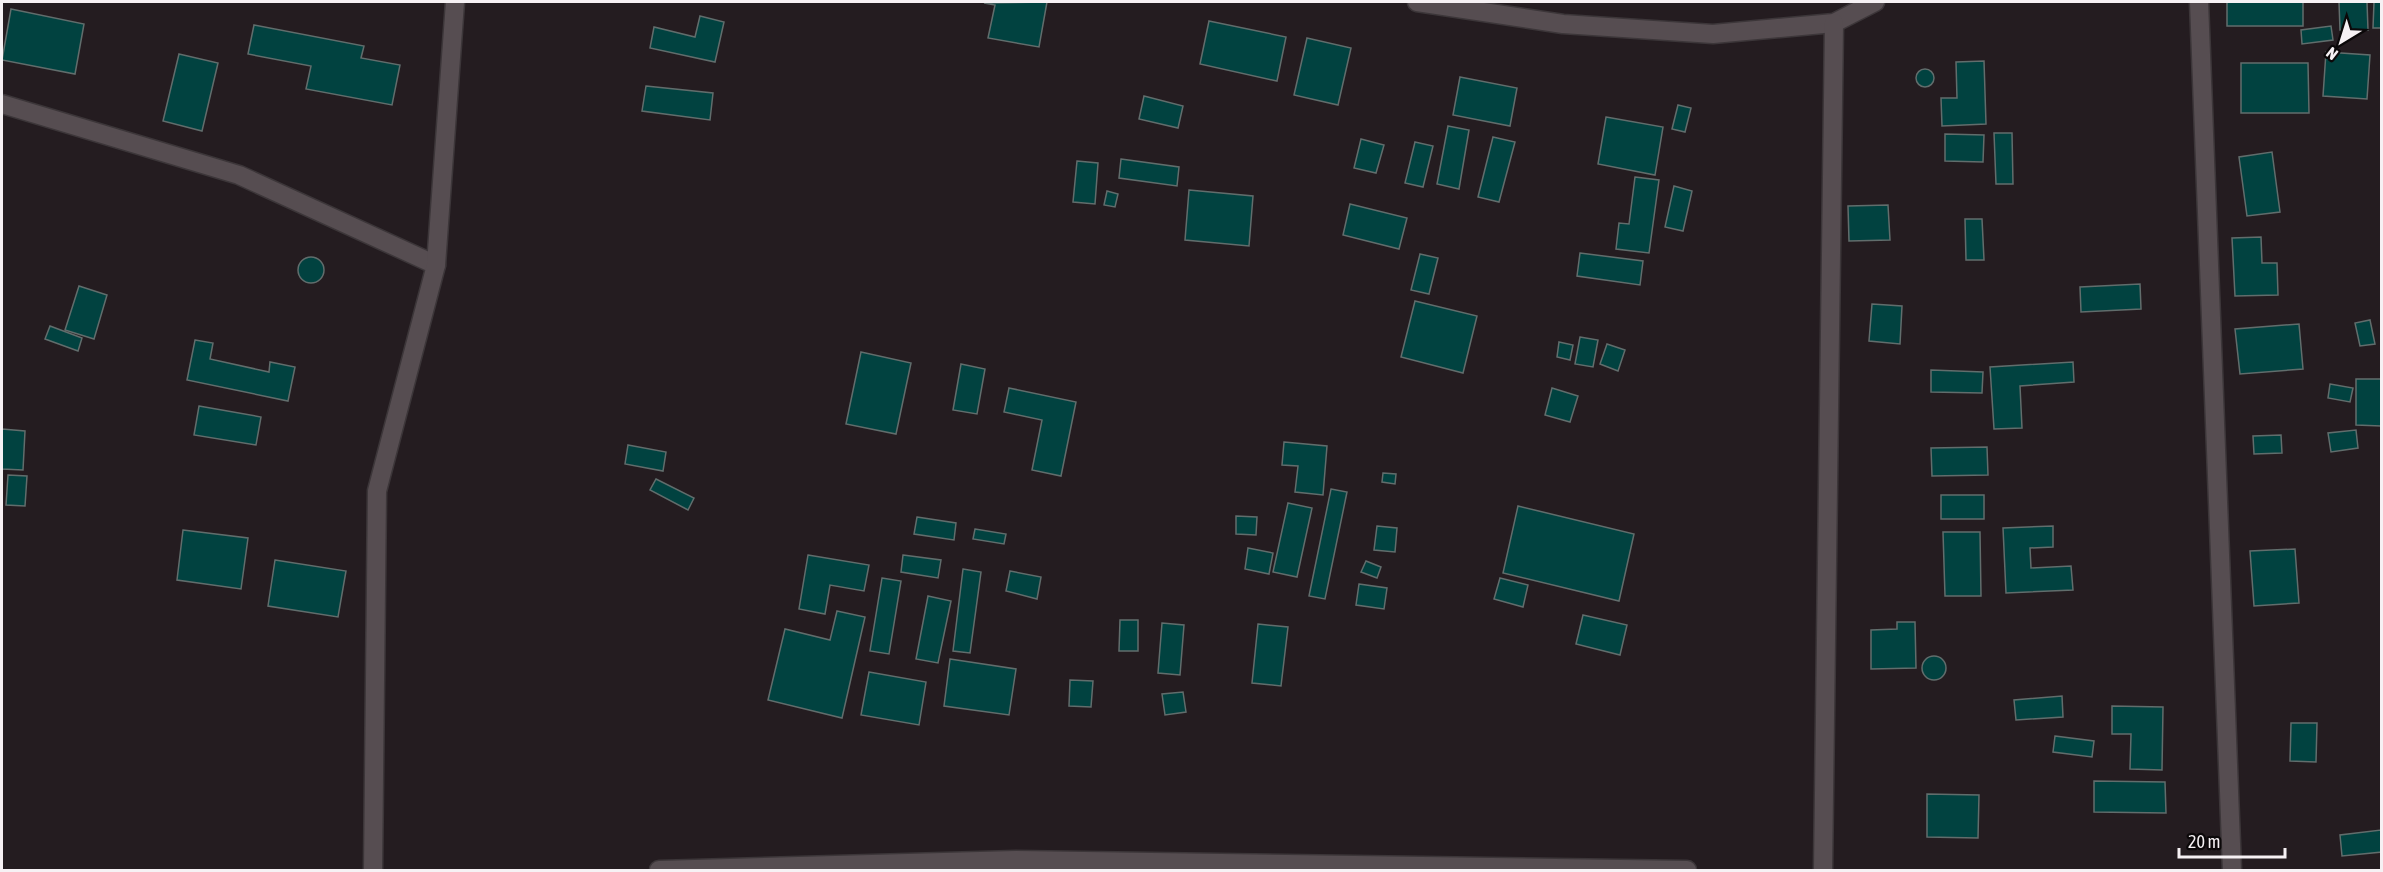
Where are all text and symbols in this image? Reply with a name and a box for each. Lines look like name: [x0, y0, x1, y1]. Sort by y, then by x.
north arrow: [2311, 12, 2371, 72]
text: N: [2322, 44, 2341, 64]
scale bar: [2179, 821, 2286, 859]
text: 20 m: [2188, 831, 2220, 852]

